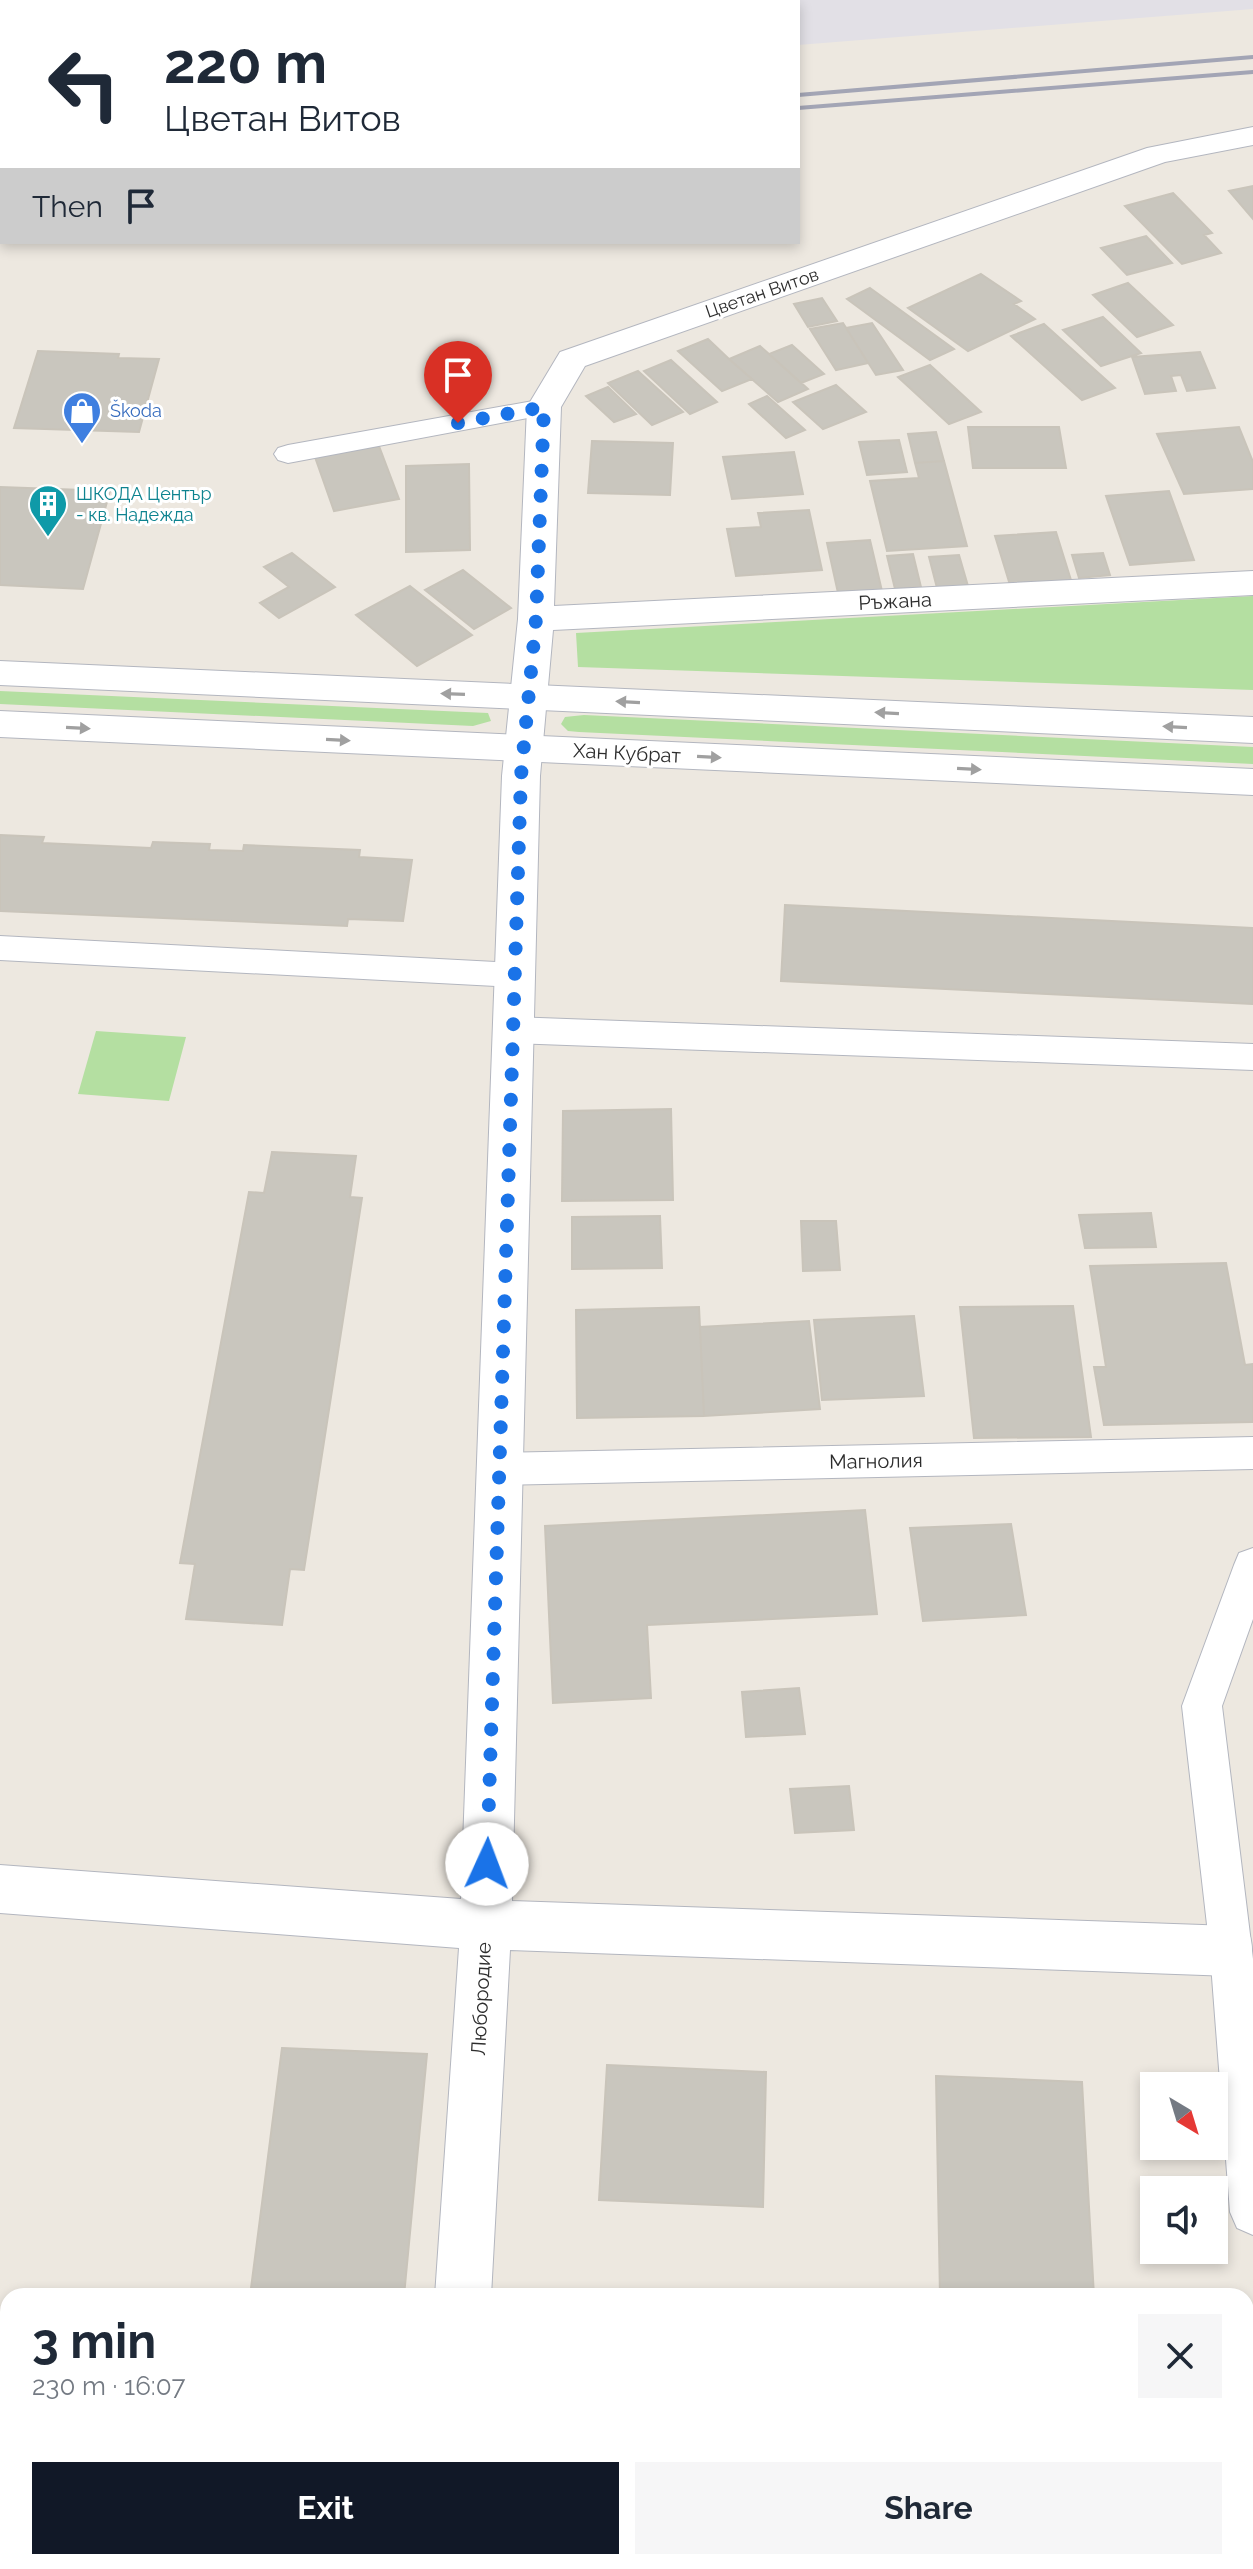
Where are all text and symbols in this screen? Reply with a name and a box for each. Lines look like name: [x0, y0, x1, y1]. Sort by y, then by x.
text: 220 m: [164, 30, 327, 96]
icon: left: [32, 32, 136, 136]
text: Цветан Витов: [164, 97, 401, 139]
icon: arrive: [119, 184, 163, 228]
text: Then: [32, 189, 103, 224]
street label: Цветан Витов: [702, 263, 821, 322]
pin: [424, 341, 492, 423]
icon: arrive: [436, 353, 480, 397]
shop icon: Škoda: [61, 390, 103, 445]
place label: Škoda: [110, 399, 162, 421]
building icon: ШКОДА Център - кв. Надежда: [27, 483, 69, 538]
place label: ШКОДА Център - кв. Надежда: [76, 483, 212, 525]
street label: Ръжана: [858, 587, 932, 615]
one-way arrow: [440, 687, 465, 700]
one-way arrow: [615, 695, 640, 708]
one-way arrow: [874, 707, 899, 720]
one-way arrow: [1162, 720, 1187, 733]
one-way arrow: [66, 721, 91, 734]
one-way arrow: [326, 733, 351, 746]
street label: Хан Кубрат: [573, 738, 682, 768]
one-way arrow: [697, 750, 722, 763]
one-way arrow: [957, 762, 982, 775]
street label: Магнолия: [829, 1448, 923, 1474]
position arrow: [445, 1822, 529, 1906]
street label: Любородие: [466, 1941, 496, 2056]
north arrow: [1140, 2072, 1228, 2160]
map controls: [1140, 2072, 1228, 2264]
button: sound: [1140, 2176, 1228, 2264]
text: 3 min: [32, 2313, 156, 2369]
button: close: [1138, 2314, 1222, 2398]
text: 230 m · 16:07: [32, 2371, 185, 2401]
button: Exit: [32, 2462, 619, 2554]
button: Share: [635, 2462, 1222, 2554]

